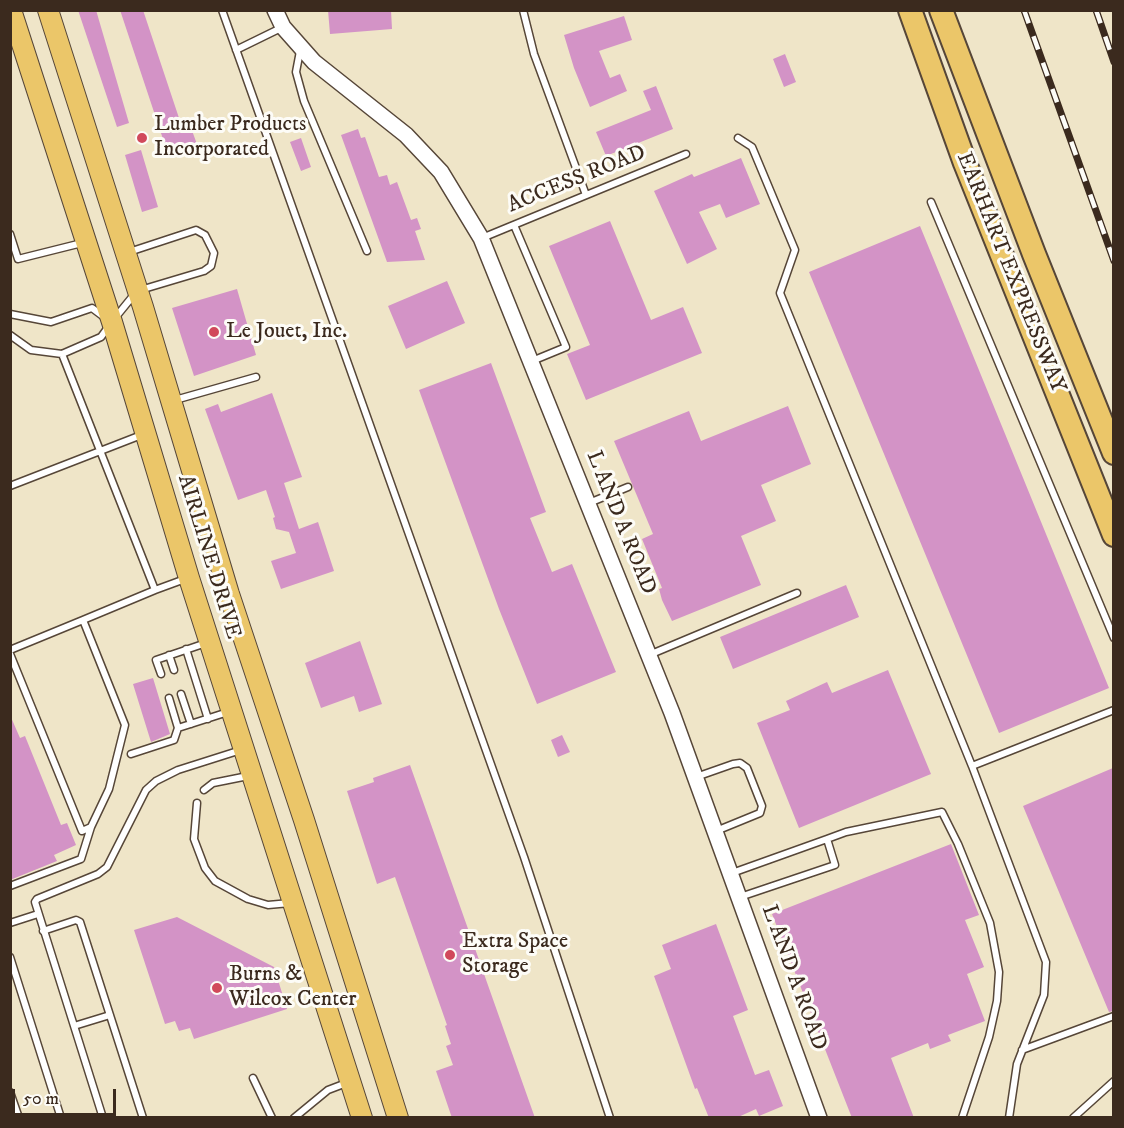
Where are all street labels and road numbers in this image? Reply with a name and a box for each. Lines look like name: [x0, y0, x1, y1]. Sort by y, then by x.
street label: ACCESS ROAD: [504, 140, 650, 220]
street label: EARHART EXPRESSWAY: [950, 149, 1070, 397]
street label: L AND A ROAD: [579, 447, 661, 599]
street label: AIRLINE DRIVE: [170, 472, 246, 642]
street label: L AND A ROAD: [754, 902, 832, 1054]

